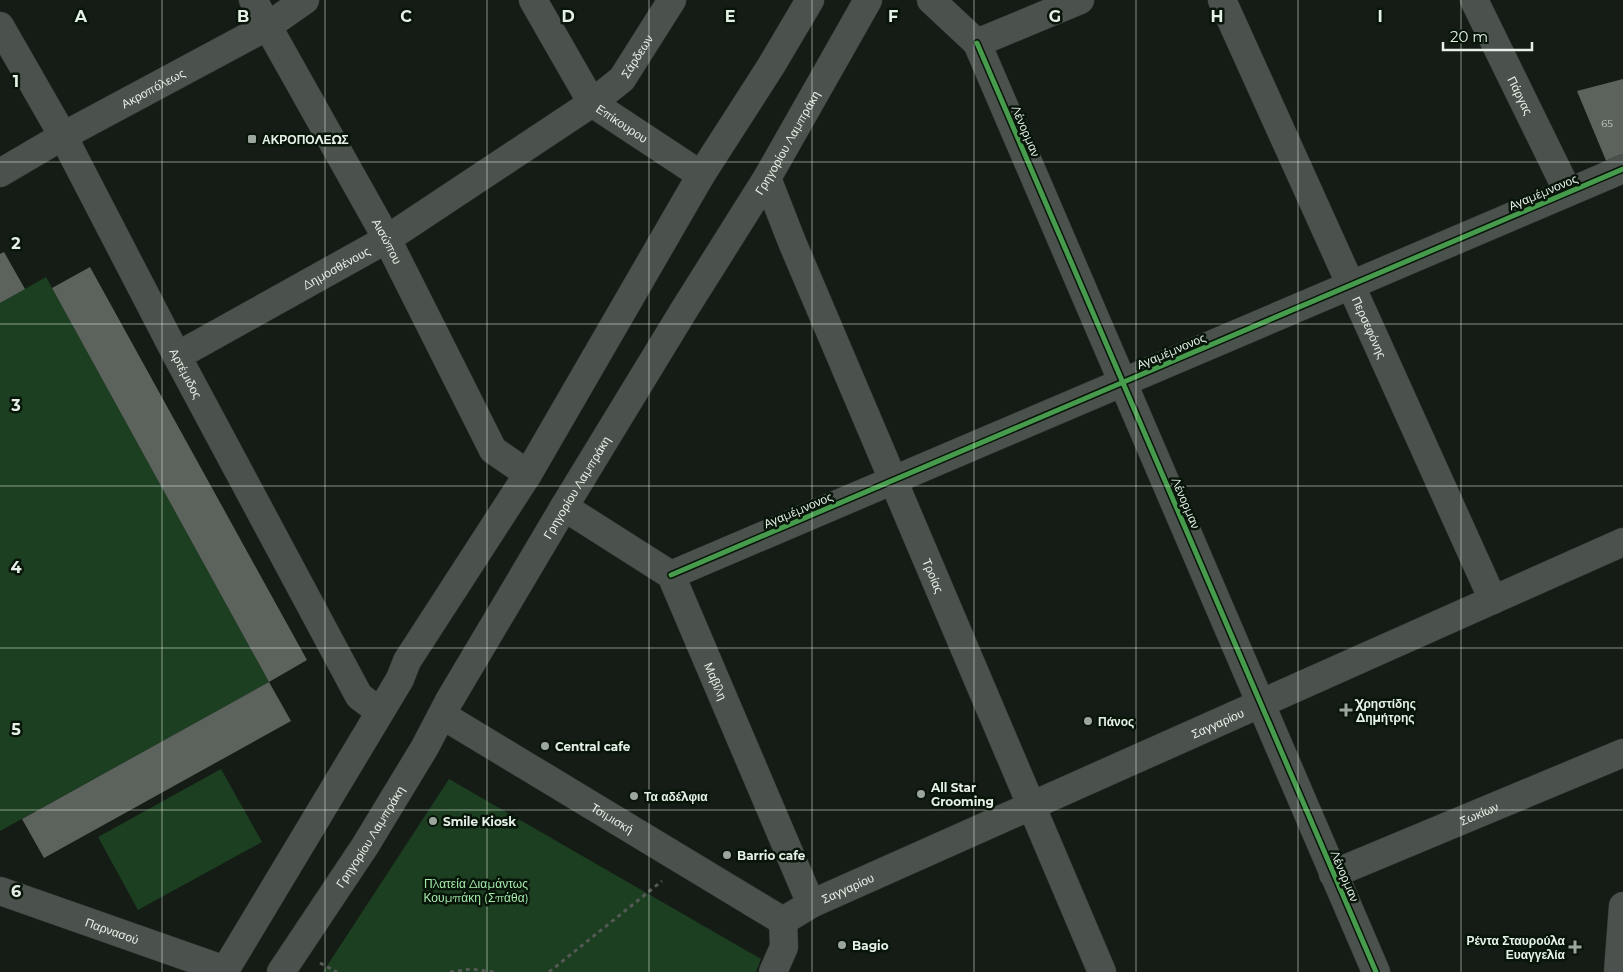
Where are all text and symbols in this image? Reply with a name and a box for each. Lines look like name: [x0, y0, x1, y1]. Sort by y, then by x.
text: A: [74, 7, 88, 26]
text: B: [237, 7, 249, 26]
text: C: [400, 7, 412, 26]
text: D: [561, 7, 575, 26]
text: E: [725, 7, 735, 26]
text: F: [888, 7, 898, 26]
text: G: [1049, 7, 1061, 26]
text: H: [1211, 7, 1223, 26]
text: I: [1377, 7, 1383, 26]
scale bar: [1443, 20, 1532, 52]
text: 20 m: [1450, 27, 1488, 46]
street label: Σάρδεων: [617, 31, 656, 81]
street label: Ακροπόλεως: [118, 65, 187, 111]
text: 1: [13, 72, 19, 91]
street label: Πάργας: [1505, 73, 1536, 117]
street label: Γρηγορίου Λαμπράκη: [751, 88, 823, 197]
street label: Επίκουρου: [594, 101, 651, 145]
street label: Λένορμαν: [1008, 103, 1044, 159]
house number: 65: [1601, 117, 1613, 130]
place label: ΑΚΡΟΠΟΛΕΩΣ: [262, 132, 349, 147]
marker: ΑΚΡΟΠΟΛΕΩΣ: [246, 133, 258, 145]
street label: Αγαμέμνονος: [1506, 171, 1580, 213]
street label: Αισώπου: [369, 216, 406, 266]
text: 2: [11, 234, 21, 253]
street label: Δημοσθένους: [300, 243, 372, 292]
street label: Περσεφόνης: [1349, 294, 1390, 361]
street label: Αγαμέμνονος: [1134, 330, 1208, 372]
street label: Αρτέμιδος: [167, 346, 206, 401]
text: 3: [10, 396, 21, 415]
street label: Γρηγορίου Λαμπράκη: [540, 433, 613, 541]
street label: Λένορμαν: [1168, 475, 1204, 531]
street label: Αγαμέμνονος: [761, 489, 835, 531]
street label: Τροίας: [920, 556, 948, 595]
text: 4: [10, 558, 22, 577]
street label: Μαβίλη: [701, 660, 731, 702]
place label: Χρηστίδης Δημήτρης: [1354, 696, 1416, 725]
marker: Χρηστίδης Δημήτρης: [1340, 704, 1352, 716]
street label: Σαγγαρίου: [1189, 705, 1246, 741]
place label: Πάνος: [1098, 714, 1134, 729]
marker: Πάνος: [1082, 715, 1094, 727]
text: 5: [11, 720, 21, 739]
place label: Central cafe: [555, 739, 631, 754]
marker: Central cafe: [539, 740, 551, 752]
place label: All Star Grooming: [930, 780, 994, 809]
street label: Γρηγορίου Λαμπράκη: [332, 783, 407, 890]
marker: All Star Grooming: [915, 788, 927, 800]
place label: Τα αδέλφια: [644, 789, 708, 804]
marker: Τα αδέλφια: [628, 790, 640, 802]
street label: Σωκίων: [1457, 798, 1501, 828]
street label: Τσιμισκή: [588, 799, 636, 836]
place label: Smile Kiosk: [443, 814, 516, 829]
marker: Smile Kiosk: [427, 815, 439, 827]
place label: Barrio cafe: [737, 848, 806, 863]
street label: Λένορμαν: [1327, 848, 1363, 904]
marker: Barrio cafe: [721, 849, 733, 861]
street label: Σαγγαρίου: [819, 869, 876, 906]
park label: Πλατεία Διαμάντως Κουμπάκη (Σπάθα): [423, 876, 529, 905]
text: 6: [11, 882, 21, 901]
street label: Παρνασού: [83, 914, 141, 947]
place label: Ρέντα Σταυρούλα Ευαγγελία: [1466, 933, 1566, 962]
place label: Bagio: [852, 938, 889, 953]
marker: Bagio: [836, 939, 848, 951]
marker: Ρέντα Σταυρούλα Ευαγγελία: [1569, 941, 1581, 953]

